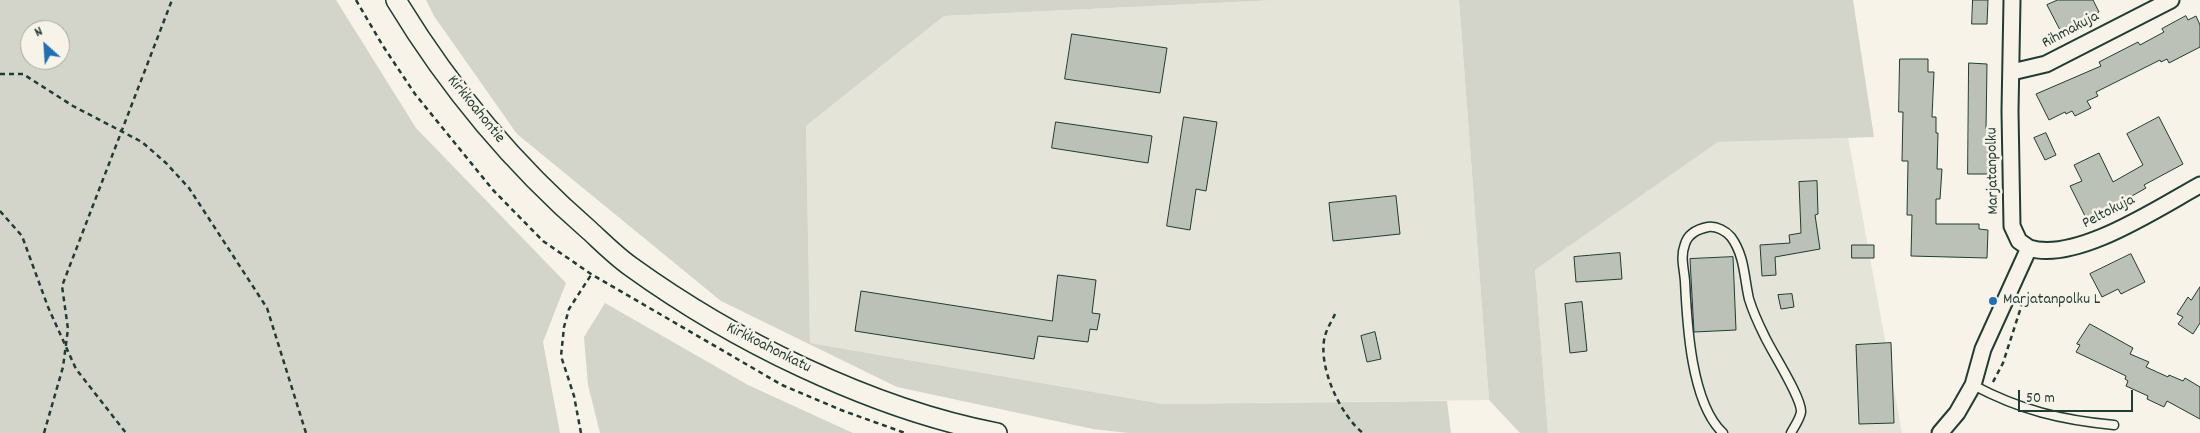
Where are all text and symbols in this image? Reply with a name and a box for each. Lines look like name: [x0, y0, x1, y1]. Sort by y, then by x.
street label: Rihmakuja: [2039, 8, 2103, 54]
north arrow: [20, 20, 70, 70]
text: N: [31, 22, 46, 43]
street label: Kirkkoahontie: [442, 72, 508, 148]
street label: Marjatanpolku: [1984, 127, 2004, 215]
street label: Peltokuja: [2080, 192, 2138, 234]
place label: Marjatanpolku L: [2003, 291, 2100, 311]
marker: Marjatanpolku L: [1987, 295, 1999, 307]
street label: Kirkkoahonkatu: [722, 319, 814, 379]
scale bar: [2020, 380, 2135, 412]
text: 50 m: [2026, 388, 2055, 410]

